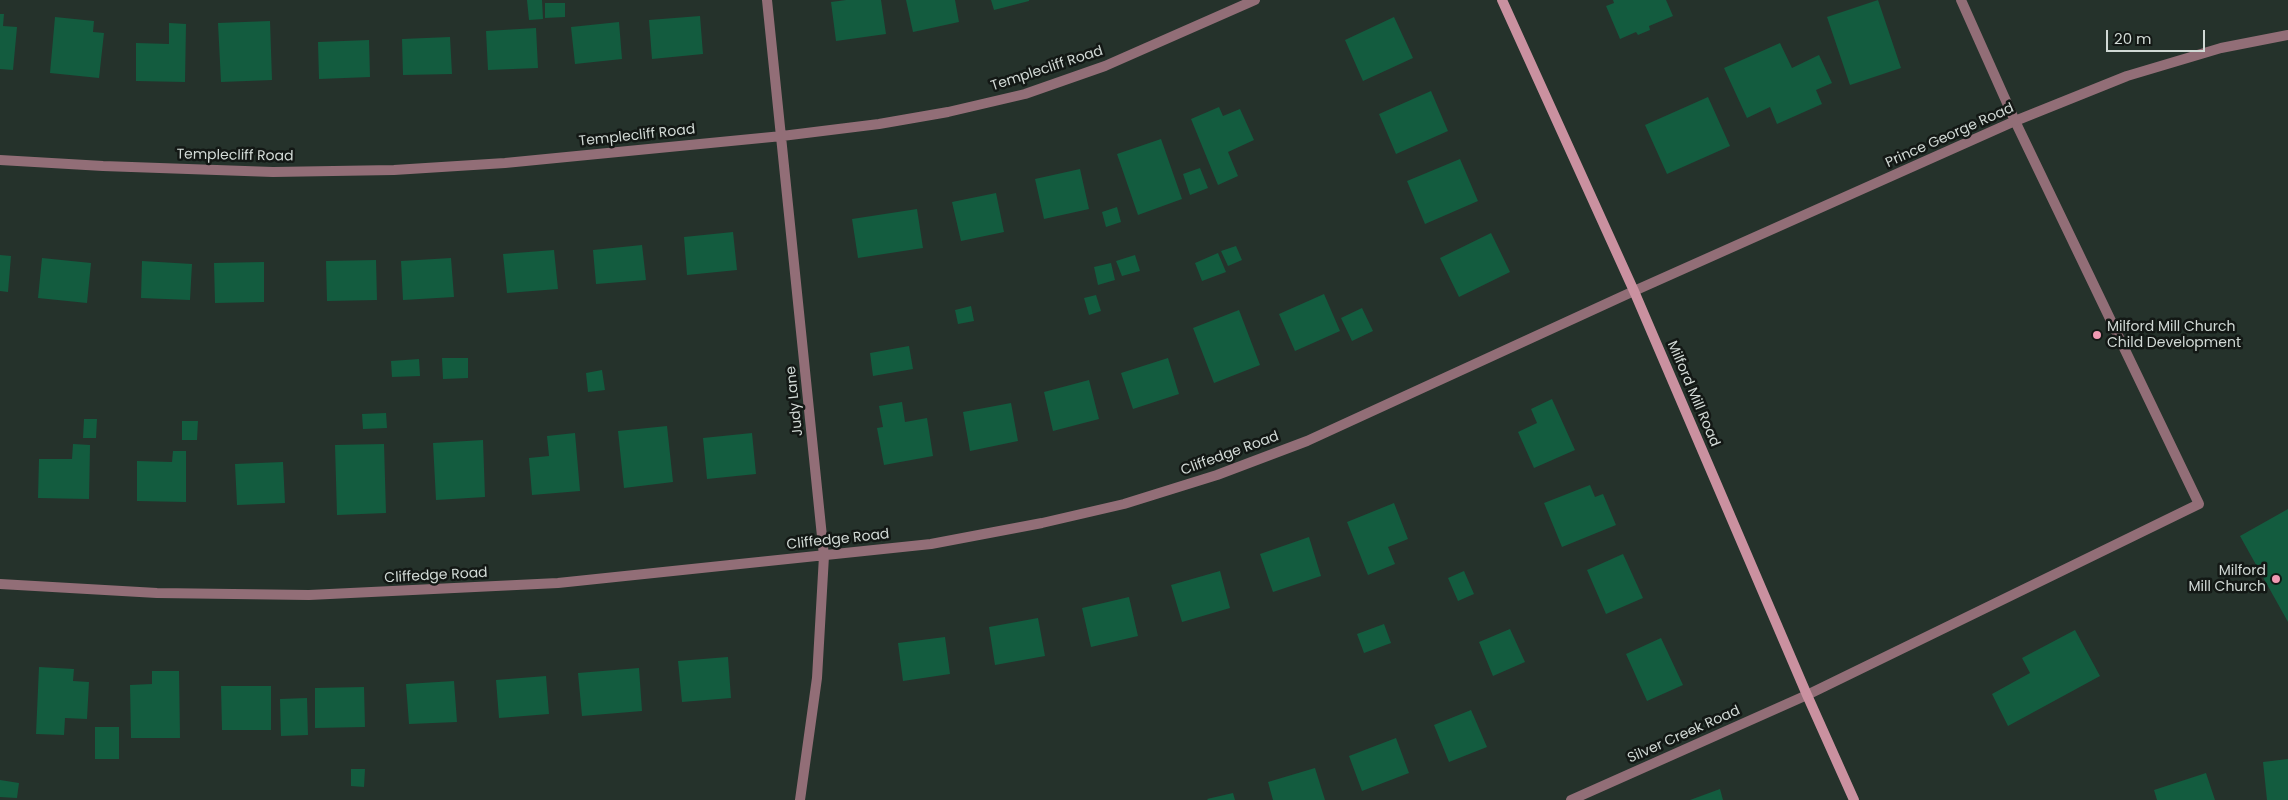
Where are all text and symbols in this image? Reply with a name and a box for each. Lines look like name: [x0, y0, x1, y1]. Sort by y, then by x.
scale bar: [2108, 20, 2207, 52]
text: 20 m: [2114, 28, 2152, 49]
street label: Templecliff Road: [989, 43, 1105, 95]
street label: Prince George Road: [1883, 100, 2017, 172]
street label: Templecliff Road: [578, 122, 696, 150]
street label: Templecliff Road: [176, 147, 294, 165]
place label: Milford Mill Church Child Development: [2107, 319, 2241, 352]
marker: Milford Mill Church Child Development: [2091, 329, 2103, 341]
street label: Milford Mill Road: [1663, 338, 1723, 450]
street label: Judy Lane: [783, 365, 807, 437]
street label: Cliffedge Road: [1179, 428, 1281, 480]
street label: Cliffedge Road: [786, 526, 890, 554]
place label: Milford Mill Church: [2188, 563, 2266, 596]
street label: Cliffedge Road: [384, 565, 488, 587]
marker: Milford Mill Church: [2270, 573, 2282, 585]
street label: Silver Creek Road: [1625, 703, 1743, 767]

